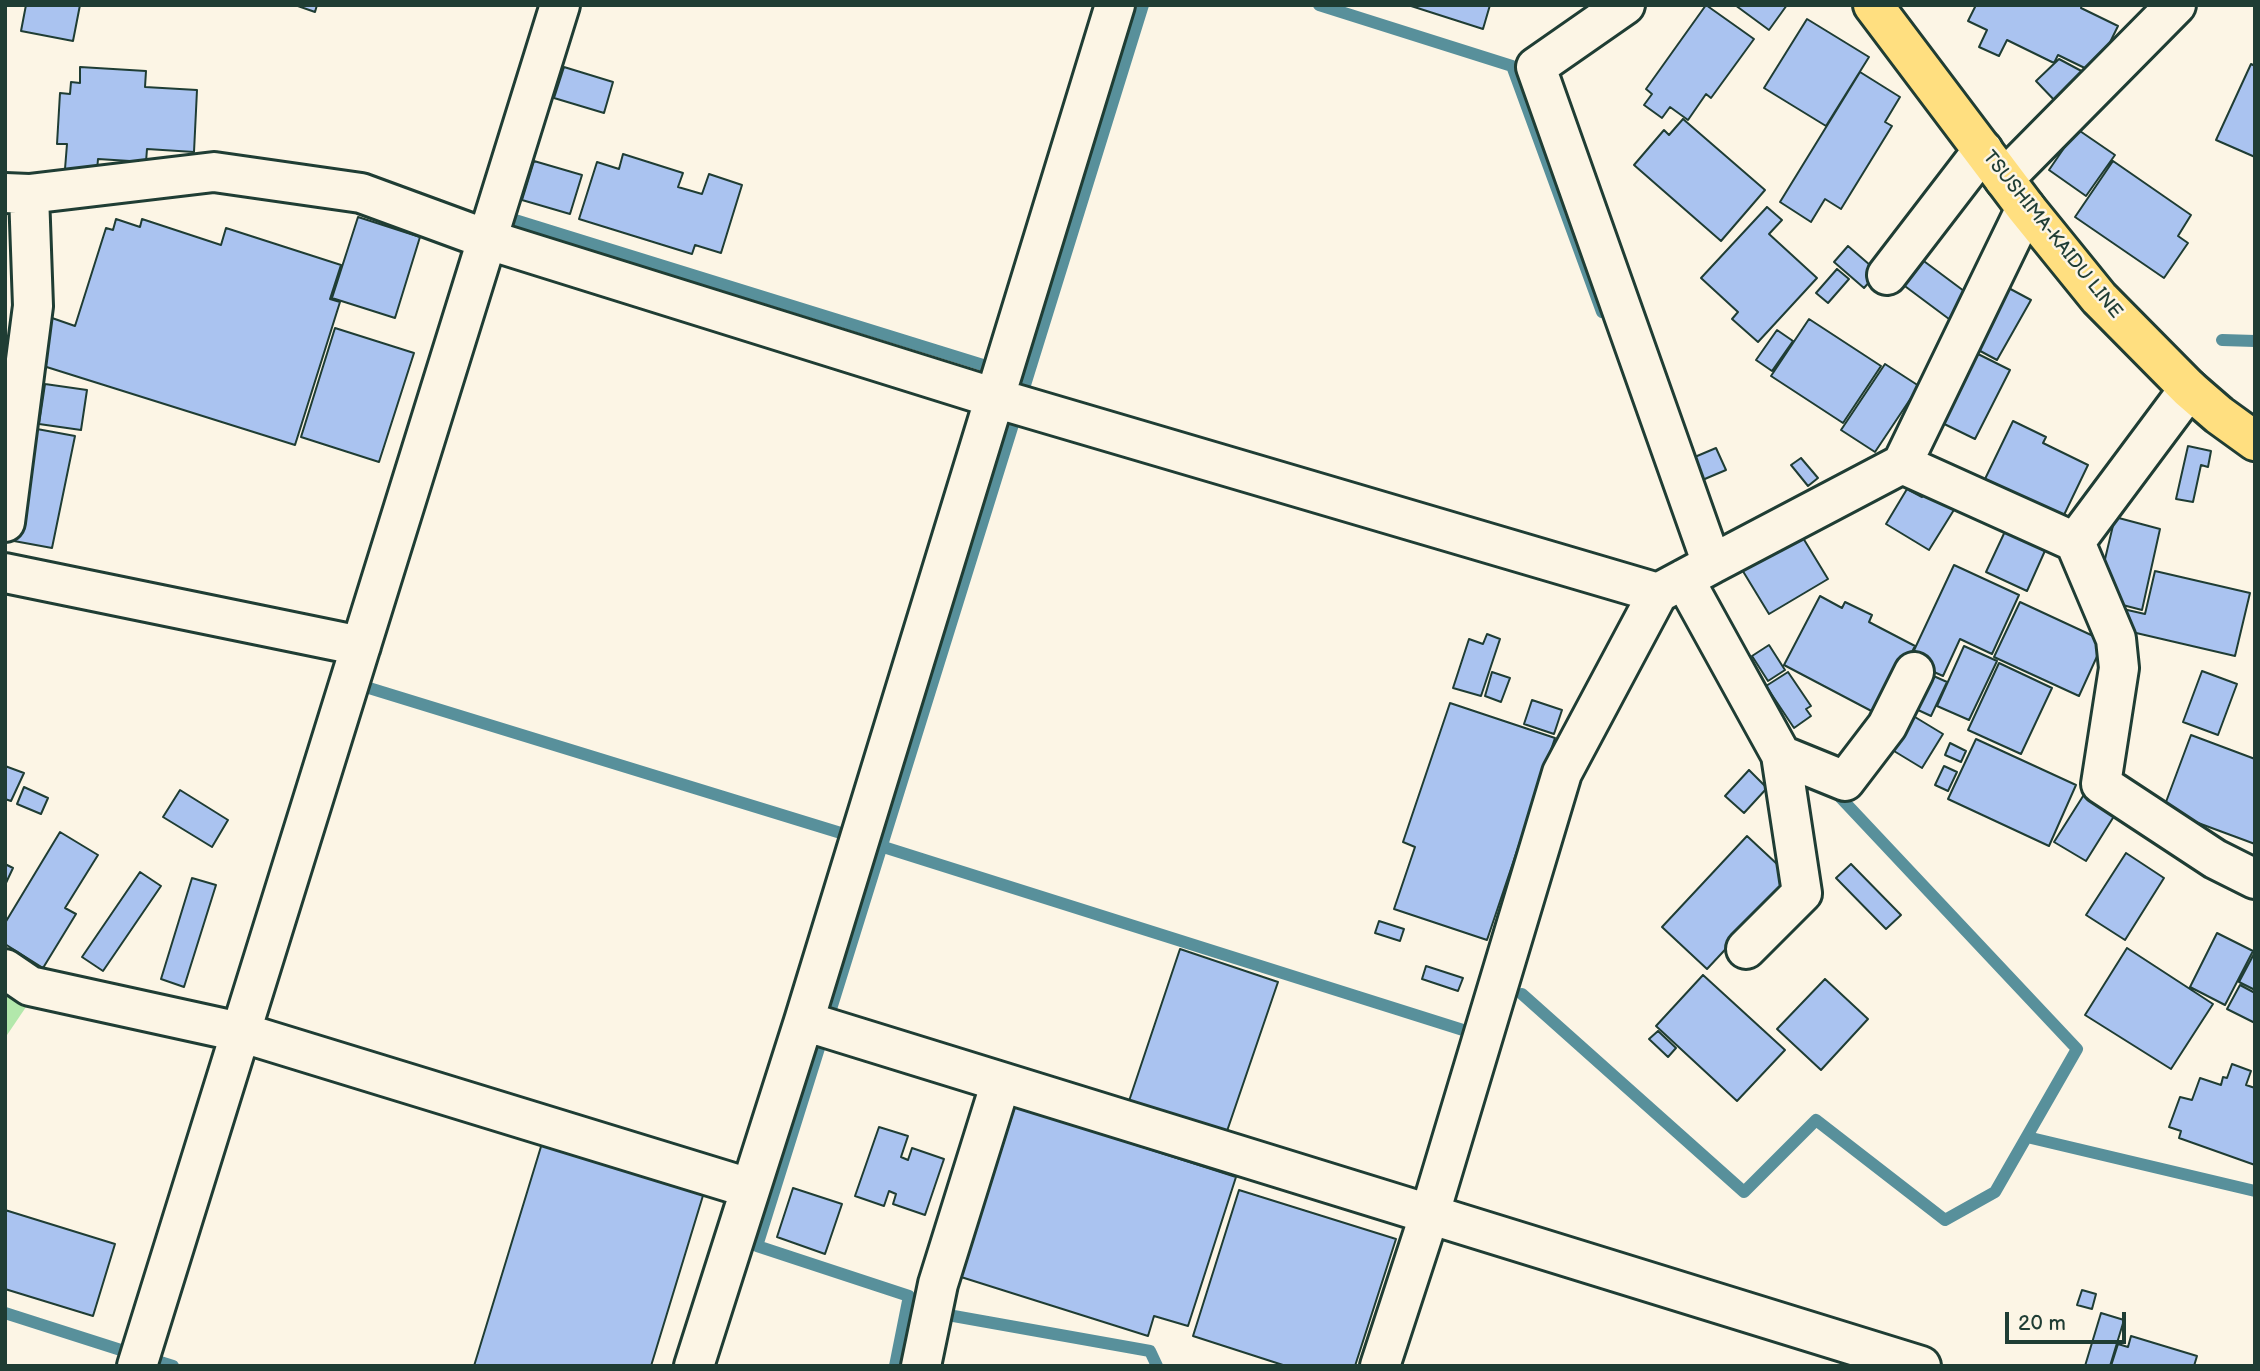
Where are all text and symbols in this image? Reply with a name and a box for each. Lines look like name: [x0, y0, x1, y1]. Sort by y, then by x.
street label: TSUSHIMA-KAIDU LINE: [1977, 146, 2127, 324]
scale bar: [2008, 1298, 2129, 1342]
text: 20 m: [2018, 1311, 2066, 1336]

